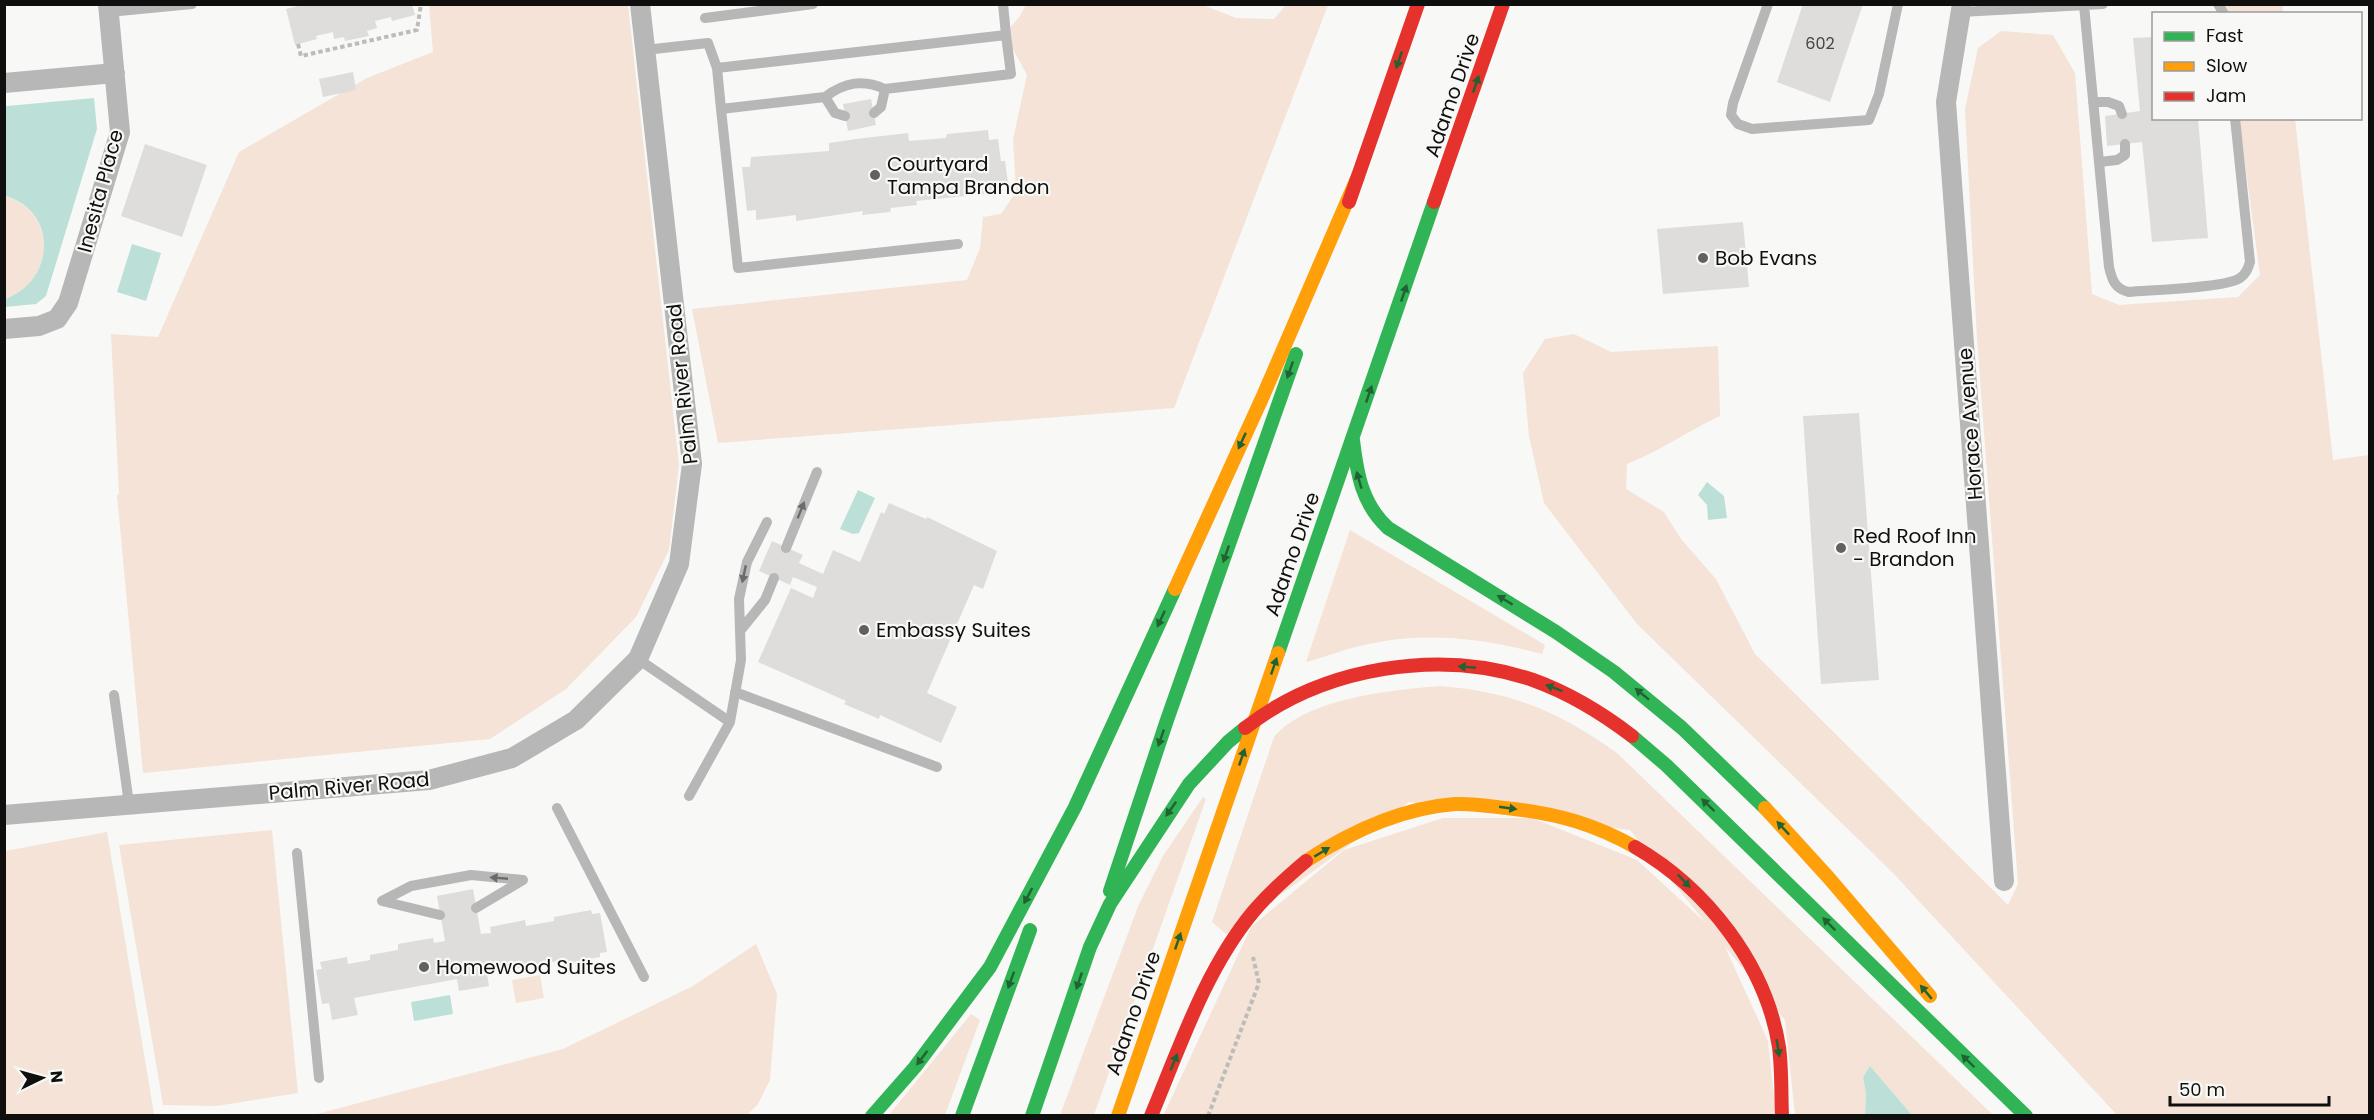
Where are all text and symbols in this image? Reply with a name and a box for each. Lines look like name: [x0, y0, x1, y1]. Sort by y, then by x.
legend: [2152, 12, 2362, 120]
text: Fast: [2206, 23, 2243, 48]
street label: Adamo Drive: [1418, 29, 1486, 161]
house number: 602: [1805, 32, 1835, 55]
one-way arrow: [1393, 51, 1403, 69]
text: Slow: [2206, 53, 2248, 78]
one-way arrow: [1472, 74, 1481, 92]
text: Jam: [2206, 83, 2246, 108]
street label: Inesita Place: [70, 126, 130, 256]
place label: Courtyard Tampa Brandon: [887, 150, 1049, 201]
marker: Courtyard Tampa Brandon: [868, 168, 882, 182]
place label: Bob Evans: [1715, 244, 1817, 272]
marker: Bob Evans: [1696, 251, 1710, 265]
one-way arrow: [1399, 284, 1409, 302]
street label: Palm River Road: [660, 302, 704, 466]
street label: Horace Avenue: [1951, 347, 1989, 501]
one-way arrow: [1285, 361, 1295, 379]
one-way arrow: [1364, 385, 1374, 403]
one-way arrow: [1238, 433, 1247, 450]
one-way arrow: [1354, 471, 1363, 489]
street label: Adamo Drive: [1258, 488, 1326, 620]
one-way arrow: [797, 501, 806, 519]
place label: Red Roof Inn - Brandon: [1853, 522, 1977, 573]
marker: Red Roof Inn - Brandon: [1834, 541, 1848, 555]
one-way arrow: [1220, 545, 1230, 563]
one-way arrow: [739, 565, 748, 584]
one-way arrow: [1496, 595, 1513, 605]
one-way arrow: [1156, 610, 1166, 628]
place label: Embassy Suites: [876, 616, 1031, 644]
marker: Embassy Suites: [857, 623, 871, 637]
one-way arrow: [1269, 657, 1279, 675]
one-way arrow: [1457, 662, 1476, 671]
one-way arrow: [1545, 683, 1563, 692]
one-way arrow: [1635, 688, 1650, 701]
one-way arrow: [1156, 729, 1166, 747]
one-way arrow: [1238, 748, 1247, 766]
street label: Palm River Road: [267, 765, 431, 807]
one-way arrow: [1701, 799, 1715, 813]
one-way arrow: [1165, 801, 1177, 816]
one-way arrow: [1498, 803, 1517, 812]
one-way arrow: [1776, 821, 1790, 836]
one-way arrow: [1314, 846, 1330, 857]
one-way arrow: [489, 873, 508, 882]
one-way arrow: [1677, 874, 1691, 889]
one-way arrow: [1023, 888, 1033, 905]
one-way arrow: [1822, 917, 1837, 931]
one-way arrow: [1174, 932, 1184, 950]
street label: Adamo Drive: [1099, 947, 1167, 1079]
place label: Homewood Suites: [436, 953, 616, 981]
marker: Homewood Suites: [417, 960, 431, 974]
one-way arrow: [1006, 971, 1016, 989]
one-way arrow: [1074, 972, 1083, 990]
one-way arrow: [1920, 985, 1933, 1000]
one-way arrow: [1773, 1039, 1782, 1058]
north arrow: [12, 1048, 72, 1108]
one-way arrow: [916, 1051, 928, 1066]
one-way arrow: [1169, 1052, 1179, 1070]
one-way arrow: [1961, 1054, 1976, 1068]
scale bar: [2170, 1069, 2329, 1107]
text: N: [44, 1070, 68, 1084]
text: 50 m: [2179, 1077, 2225, 1102]

